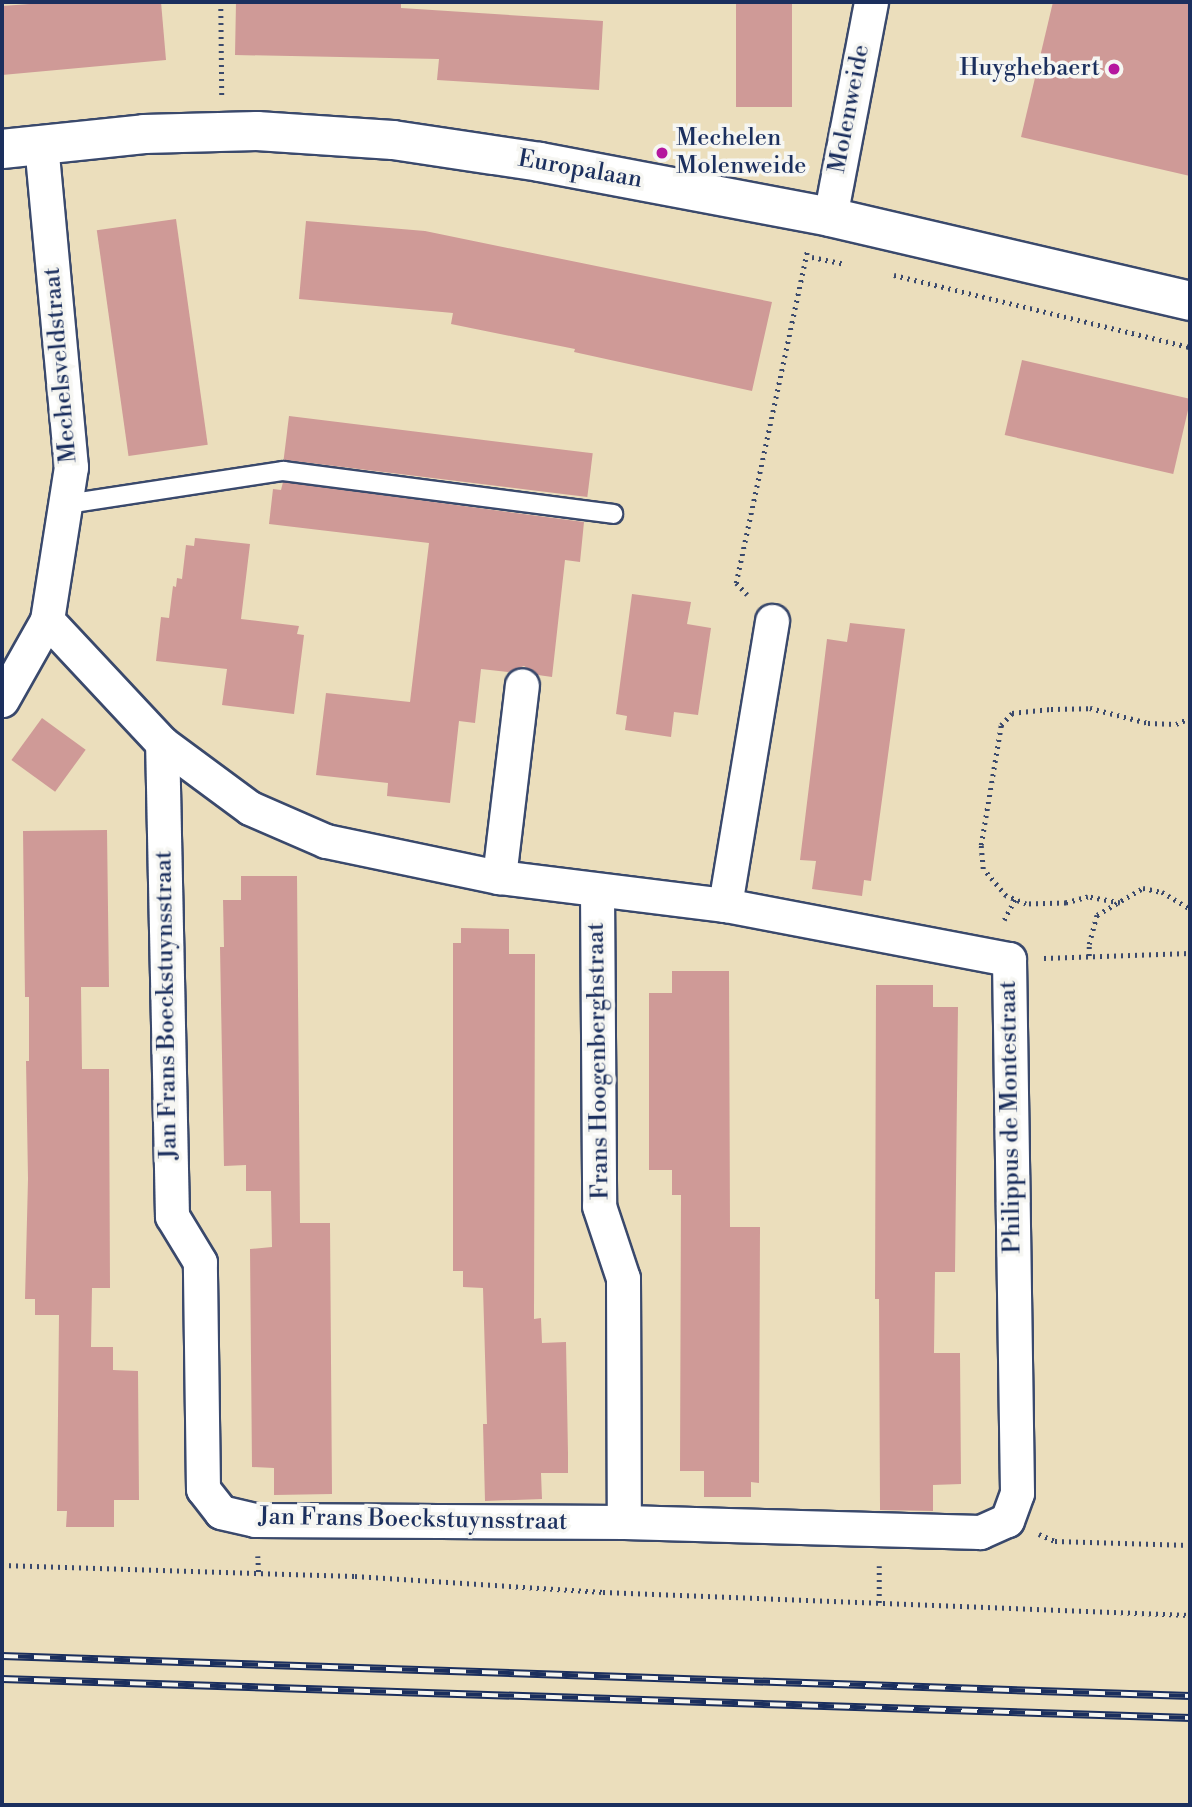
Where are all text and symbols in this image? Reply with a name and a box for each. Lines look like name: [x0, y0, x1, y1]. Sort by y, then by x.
street label: Molenweide: [823, 42, 877, 176]
place label: Huyghebaert: [959, 55, 1100, 83]
marker: Huyghebaert: [1106, 61, 1122, 77]
place label: Mechelen Molenweide: [676, 125, 806, 181]
street label: Europalaan: [516, 145, 644, 195]
marker: Mechelen Molenweide: [654, 145, 670, 161]
street label: Mechelsveldstraat: [38, 266, 84, 464]
street label: Jan Frans Boeckstuynsstraat: [150, 850, 184, 1160]
street label: Frans Hoogenberghstraat: [582, 922, 616, 1200]
street label: Philippus de Montestraat: [994, 980, 1028, 1254]
street label: Jan Frans Boeckstuynsstraat: [258, 1503, 568, 1537]

